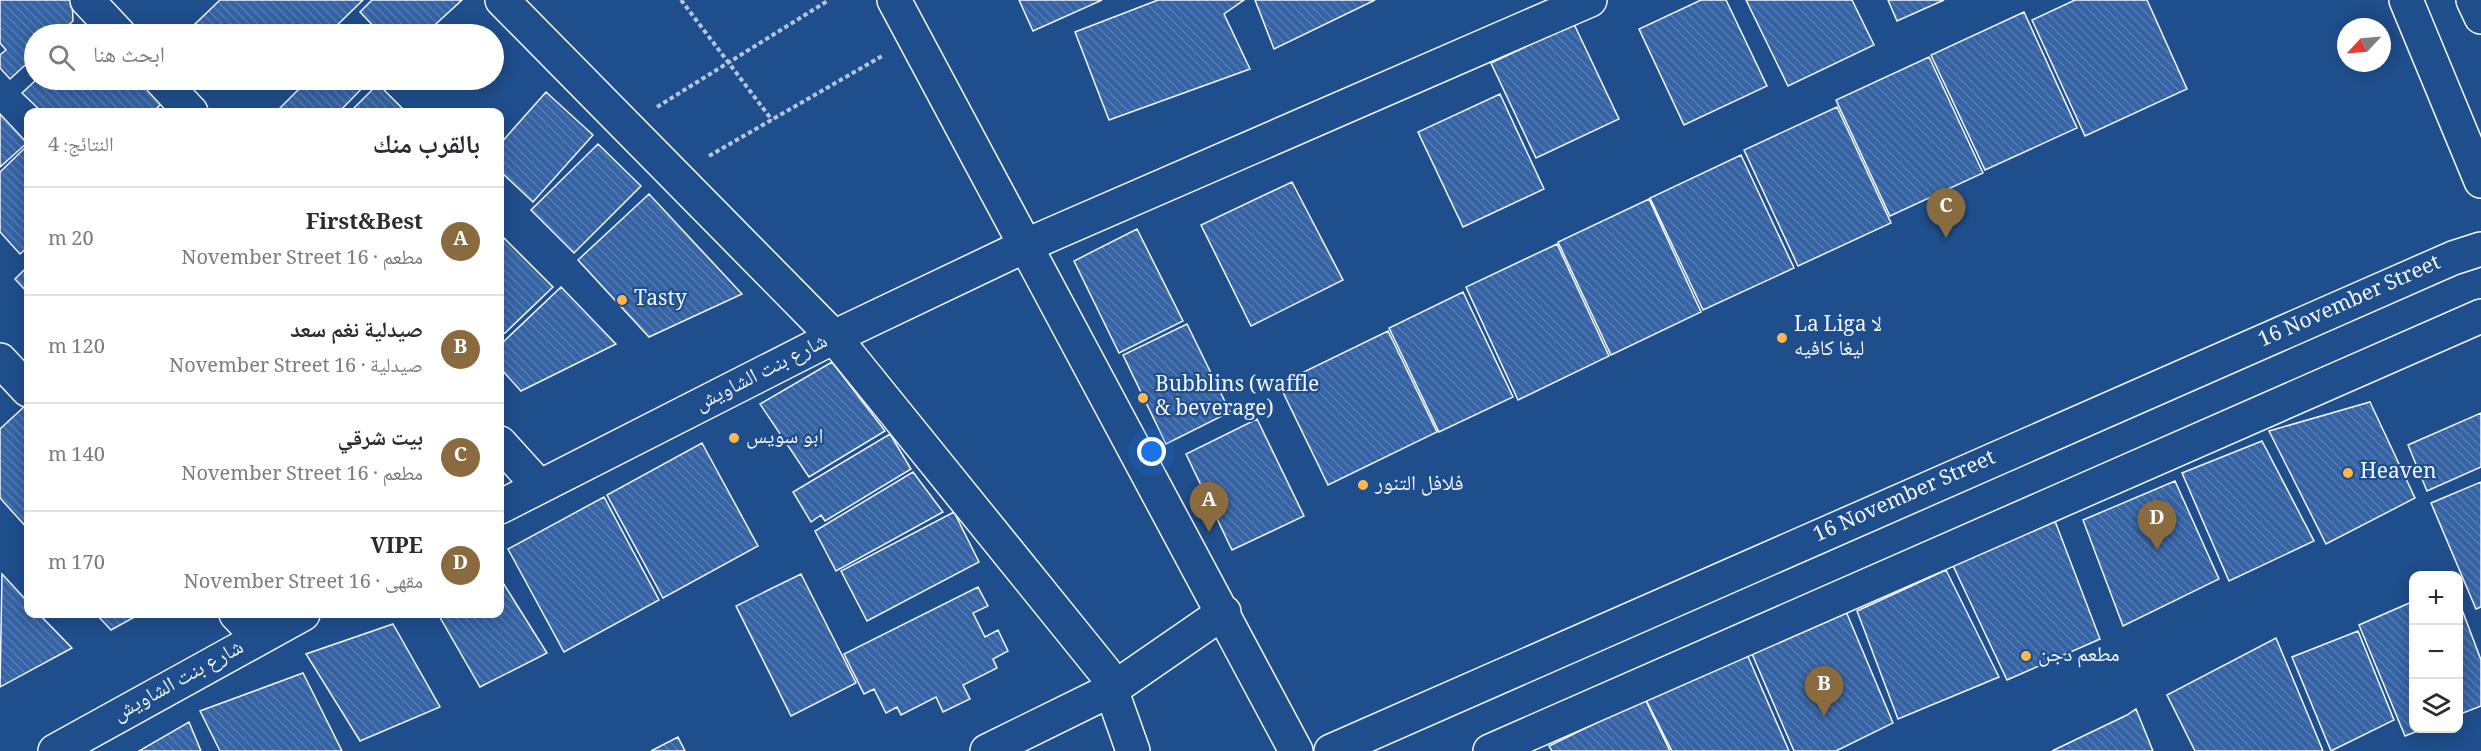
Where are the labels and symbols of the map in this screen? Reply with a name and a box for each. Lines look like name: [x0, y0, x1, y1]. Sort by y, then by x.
north arrow: [2337, 18, 2391, 72]
pin: C: [1926, 188, 1966, 238]
street label: 16 November Street: [2253, 247, 2447, 359]
place label: Tasty: [634, 283, 687, 318]
marker: Tasty: [615, 293, 629, 307]
place label: La Liga لا ليغا كافيه: [1794, 309, 1882, 368]
street label: شارع بنت الشاويش: [689, 325, 835, 423]
marker: La Liga لا ليغا كافيه: [1775, 331, 1789, 345]
place label: Bubblins (waffle & beverage): [1155, 369, 1319, 428]
marker: Bubblins (waffle & beverage): [1136, 391, 1150, 405]
place label: ابو سويس: [746, 421, 823, 456]
marker: ابو سويس: [727, 431, 741, 445]
your location: [1137, 437, 1166, 466]
street label: 16 November Street: [1808, 442, 2002, 554]
place label: Heaven: [2360, 456, 2437, 491]
marker: Heaven: [2341, 466, 2355, 480]
place label: فلافل التنور: [1374, 468, 1464, 503]
marker: فلافل التنور: [1356, 478, 1370, 492]
pin: A: [1190, 482, 1228, 532]
pin: D: [2138, 500, 2176, 550]
street label: شارع بنت الشاويش: [107, 631, 251, 733]
place label: مطعم دجن: [2038, 639, 2120, 674]
marker: مطعم دجن: [2019, 649, 2033, 663]
pin: B: [1804, 666, 1844, 716]

